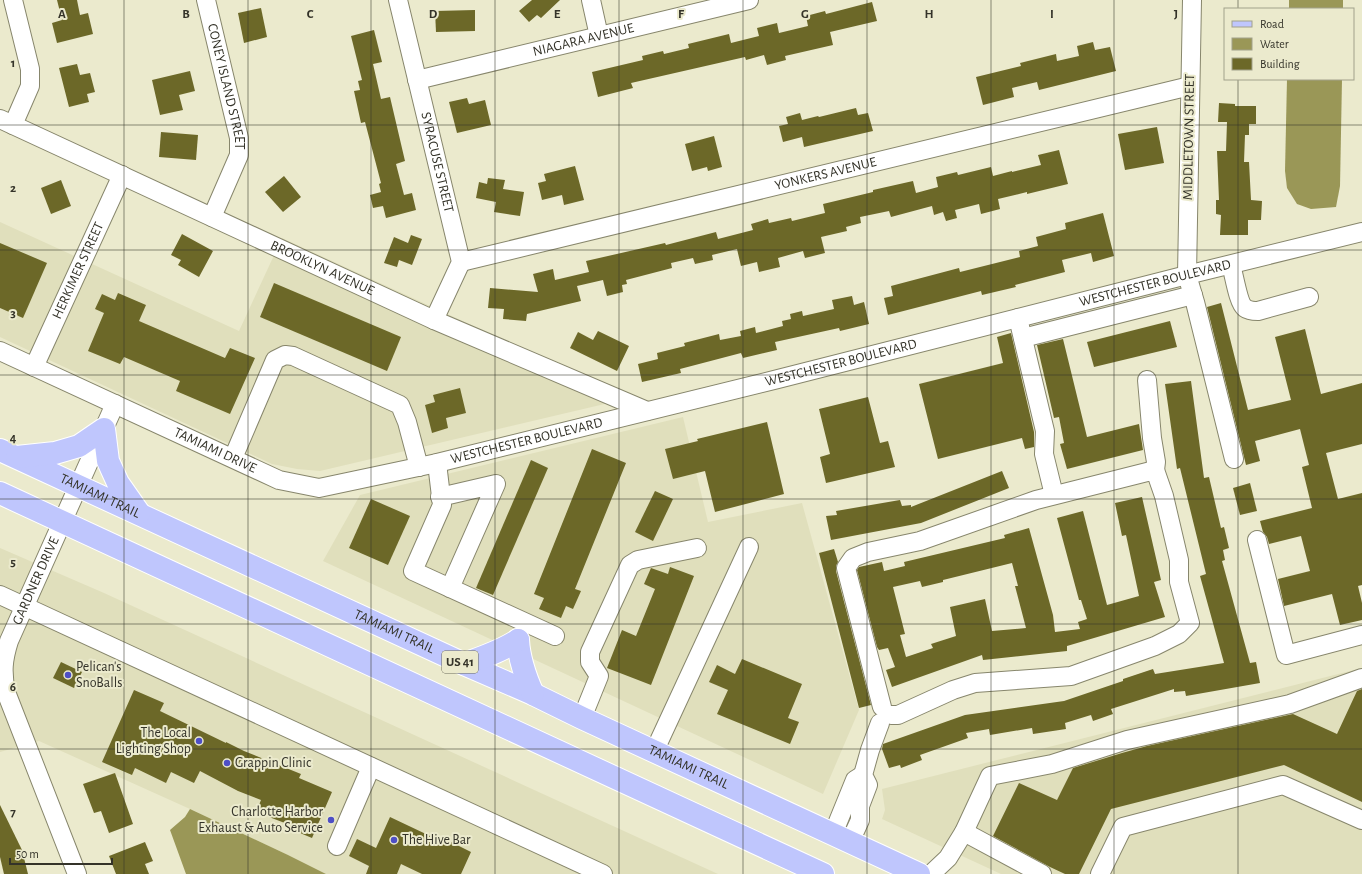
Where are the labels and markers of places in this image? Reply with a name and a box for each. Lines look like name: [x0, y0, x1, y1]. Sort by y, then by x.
place label: Pelican's SnoBalls: [76, 660, 122, 690]
marker: Pelican's SnoBalls: [63, 670, 73, 680]
place label: The Local Lighting Shop: [116, 726, 191, 756]
marker: The Local Lighting Shop: [194, 736, 204, 746]
place label: Grappin Clinic: [235, 756, 312, 770]
marker: Grappin Clinic: [222, 758, 232, 768]
place label: Charlotte Harbor Exhaust & Auto Service: [198, 805, 323, 835]
marker: Charlotte Harbor Exhaust & Auto Service: [326, 815, 336, 825]
place label: The Hive Bar: [402, 833, 471, 847]
marker: The Hive Bar: [389, 835, 399, 845]

